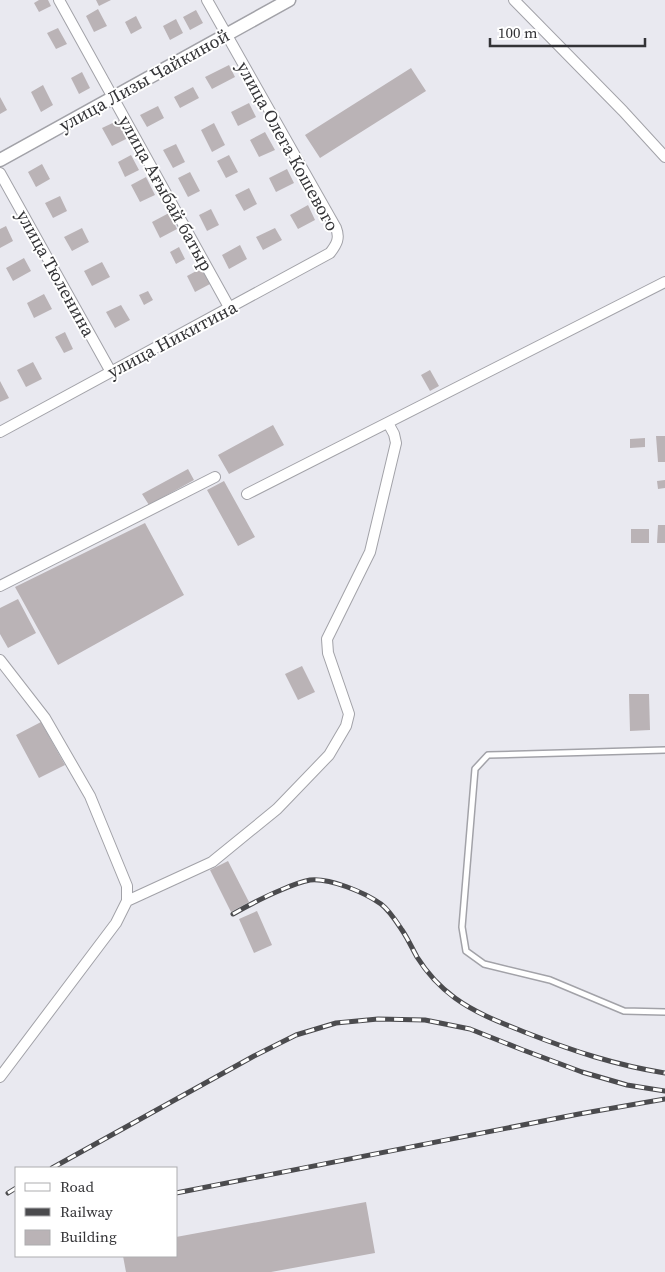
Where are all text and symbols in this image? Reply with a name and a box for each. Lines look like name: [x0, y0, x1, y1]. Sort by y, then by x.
scale bar: [490, 15, 645, 47]
text: 100 m: [498, 22, 538, 43]
street label: улица Лизы Чайкиной: [54, 23, 234, 137]
street label: улица Олега Кошевого: [231, 57, 345, 235]
street label: улица Ағыбай батыр: [113, 111, 219, 275]
street label: улица Тюленина: [11, 205, 102, 342]
street label: улица Никитина: [103, 294, 242, 384]
legend: [15, 1167, 178, 1257]
text: Road: [60, 1176, 94, 1197]
text: Railway: [60, 1201, 113, 1222]
text: Building: [60, 1226, 117, 1247]

